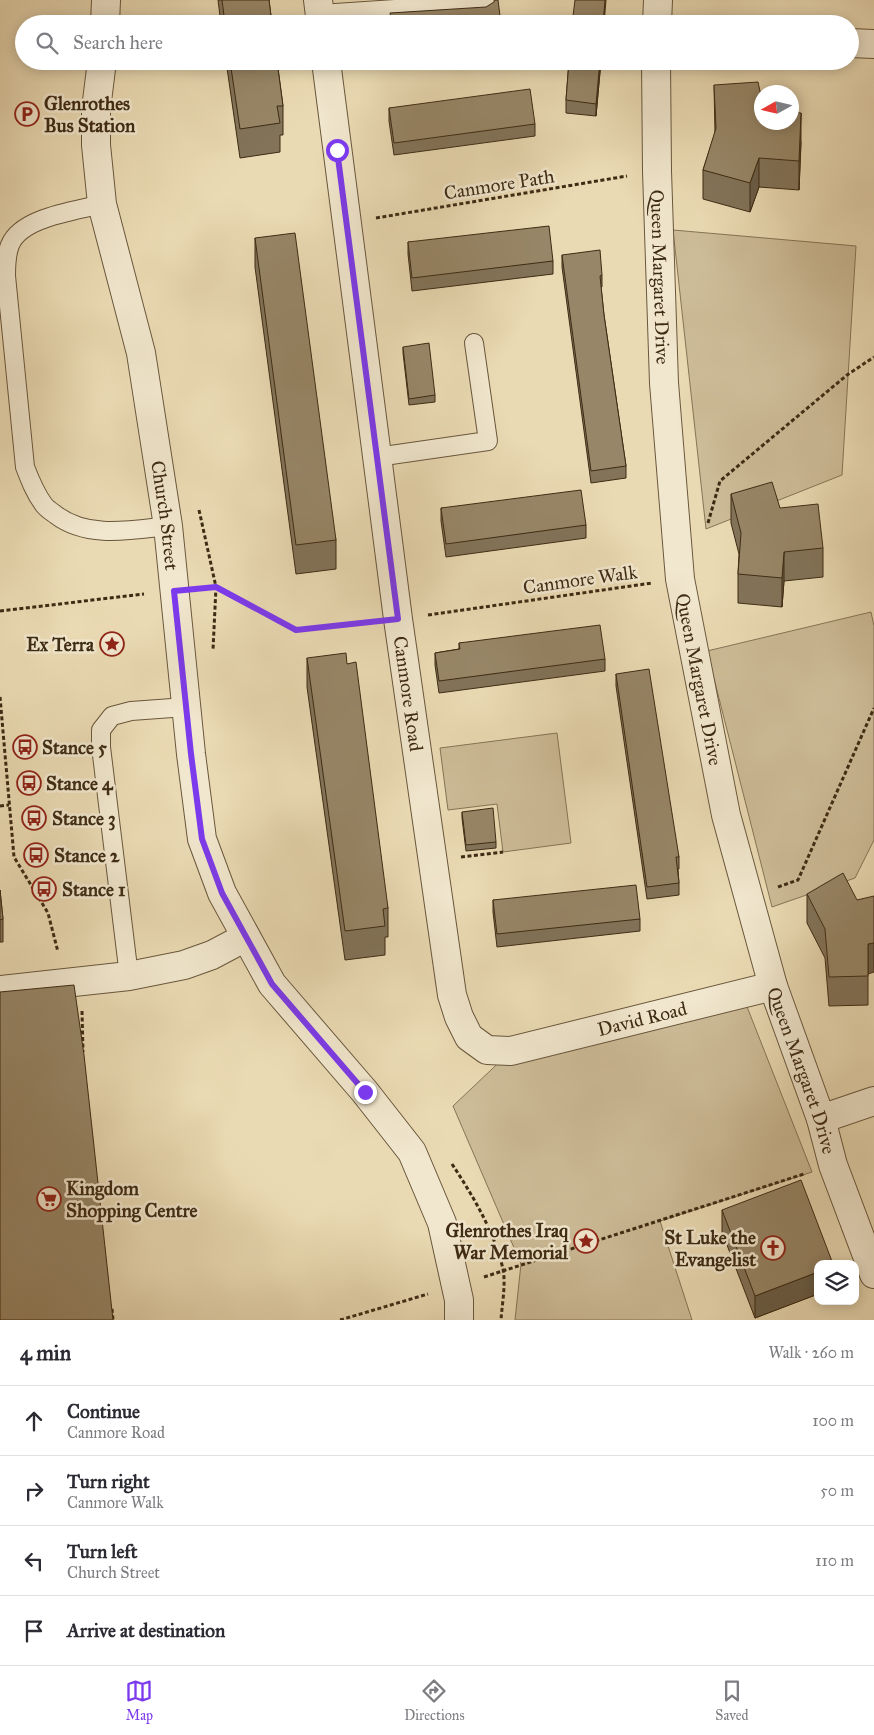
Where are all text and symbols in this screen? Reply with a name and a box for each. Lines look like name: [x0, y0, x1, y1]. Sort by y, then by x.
search box: [15, 15, 859, 70]
icon: search: [33, 29, 61, 57]
text: Search here: [73, 31, 163, 54]
north arrow: [754, 85, 799, 130]
place label: Glenrothes Bus Station: [44, 92, 136, 137]
parking icon: Glenrothes Bus Station: [14, 101, 40, 127]
route start: [326, 139, 349, 162]
street label: Canmore Path: [442, 164, 556, 205]
street label: Queen Margaret Drive: [646, 189, 674, 365]
street label: Church Street: [146, 459, 183, 572]
street label: Canmore Walk: [522, 560, 639, 599]
street label: Queen Margaret Drive: [671, 591, 727, 768]
place icon: Ex Terra: [99, 631, 125, 657]
place label: Ex Terra: [26, 633, 95, 656]
street label: Canmore Road: [389, 634, 428, 753]
bus stop icon: Stance 5: [12, 734, 38, 760]
place label: Stance 5: [42, 736, 107, 759]
bus stop icon: Stance 4: [16, 770, 42, 796]
place label: Stance 4: [46, 772, 114, 796]
bus stop icon: Stance 3: [21, 805, 47, 831]
place label: Stance 3: [52, 807, 116, 831]
bus stop icon: Stance 2: [23, 842, 49, 868]
place label: Stance 2: [54, 844, 120, 867]
bus stop icon: Stance 1: [31, 876, 57, 902]
place label: Stance 1: [62, 878, 126, 901]
street label: Queen Margaret Drive: [762, 984, 841, 1157]
street label: David Road: [595, 997, 690, 1041]
route end: [354, 1081, 377, 1104]
place label: Kingdom Shopping Centre: [66, 1177, 197, 1223]
supermarket icon: Kingdom Shopping Centre: [36, 1186, 62, 1212]
place label: Glenrothes Iraq War Memorial: [446, 1219, 569, 1264]
place label: St Luke the Evangelist: [664, 1226, 756, 1272]
place icon: Glenrothes Iraq War Memorial: [573, 1228, 599, 1254]
church icon: St Luke the Evangelist: [760, 1235, 786, 1261]
map controls: [814, 1260, 859, 1305]
button: layers: [814, 1260, 859, 1305]
text: 4 min: [20, 1340, 71, 1366]
text: Walk · 260 m: [768, 1343, 854, 1362]
text: Continue: [67, 1400, 140, 1423]
icon: ahead: [20, 1407, 48, 1435]
text: 100 m: [812, 1411, 854, 1430]
text: Canmore Road: [67, 1423, 165, 1442]
text: Turn right: [67, 1470, 150, 1493]
icon: right: [20, 1477, 48, 1505]
text: 50 m: [820, 1481, 854, 1500]
text: Canmore Walk: [67, 1493, 164, 1512]
text: Turn left: [67, 1540, 137, 1563]
icon: left: [20, 1547, 48, 1575]
text: 110 m: [815, 1551, 854, 1570]
text: Church Street: [67, 1563, 160, 1582]
icon: arrive: [20, 1617, 48, 1645]
text: Arrive at destination: [67, 1619, 225, 1642]
tab: Map: [125, 1677, 153, 1724]
tab: Directions: [404, 1677, 465, 1724]
tab: Saved: [715, 1677, 749, 1724]

